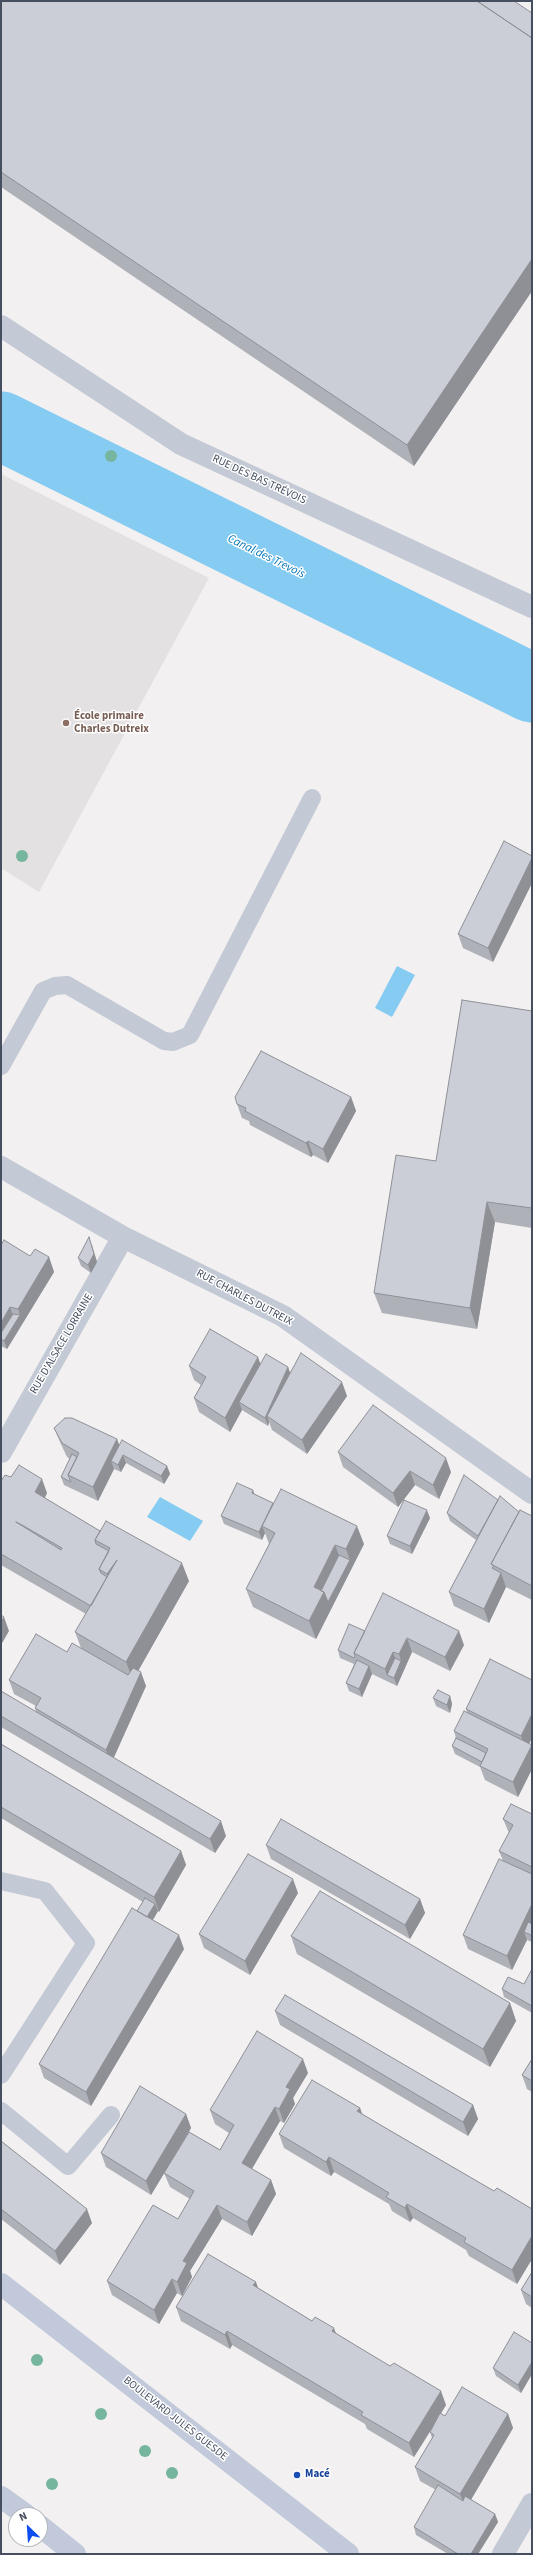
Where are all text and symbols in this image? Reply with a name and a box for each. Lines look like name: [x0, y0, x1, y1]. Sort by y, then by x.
street label: RUE DES BAS TRÉVOIS: [210, 452, 308, 508]
water label: Canal des Trevois: [225, 532, 307, 582]
place label: École primaire Charles Dutreix: [74, 710, 149, 736]
marker: École primaire Charles Dutreix: [61, 718, 71, 728]
street label: RUE CHARLES DUTREIX: [194, 1267, 294, 1329]
street label: RUE D'ALSACE LORRAINE: [28, 1291, 96, 1397]
street label: BOULEVARD JULES GUESDE: [120, 2374, 230, 2464]
place label: Macé: [305, 2468, 330, 2482]
marker: Macé: [292, 2470, 302, 2480]
north arrow: [8, 2507, 48, 2547]
text: N: [17, 2508, 30, 2525]

